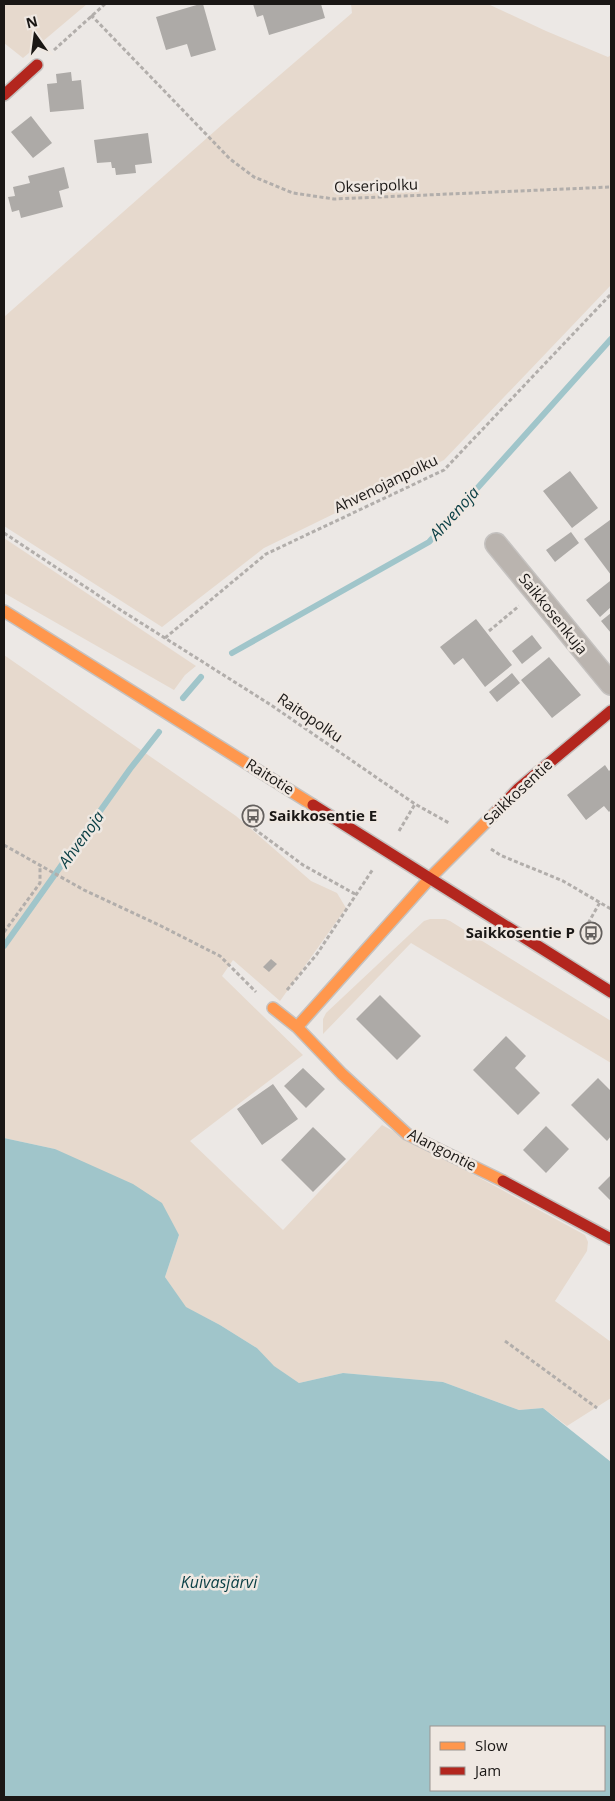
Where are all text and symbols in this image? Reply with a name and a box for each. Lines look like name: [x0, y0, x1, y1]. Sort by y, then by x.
north arrow: [10, 10, 60, 60]
text: N: [24, 11, 40, 32]
street label: Okseripolku: [334, 174, 418, 196]
street label: Ahvenojanpolku: [330, 449, 441, 517]
water label: Ahvenoja: [423, 482, 484, 545]
street label: Saikkosenkuja: [515, 569, 593, 658]
street label: Raitopolku: [274, 688, 347, 746]
street label: Raitotie: [243, 754, 298, 799]
street label: Saikkosentie: [479, 754, 556, 828]
bus stop icon: Saikkosentie E: [241, 804, 265, 828]
place label: Saikkosentie E: [269, 805, 377, 825]
water label: Ahvenoja: [52, 806, 109, 873]
bus stop icon: Saikkosentie P: [579, 921, 603, 945]
place label: Saikkosentie P: [466, 922, 575, 942]
street label: Alangontie: [405, 1123, 480, 1175]
water label: Kuivasjärvi: [181, 1571, 258, 1593]
legend: [430, 1726, 605, 1791]
text: Slow: [475, 1735, 508, 1755]
text: Jam: [473, 1760, 501, 1780]

